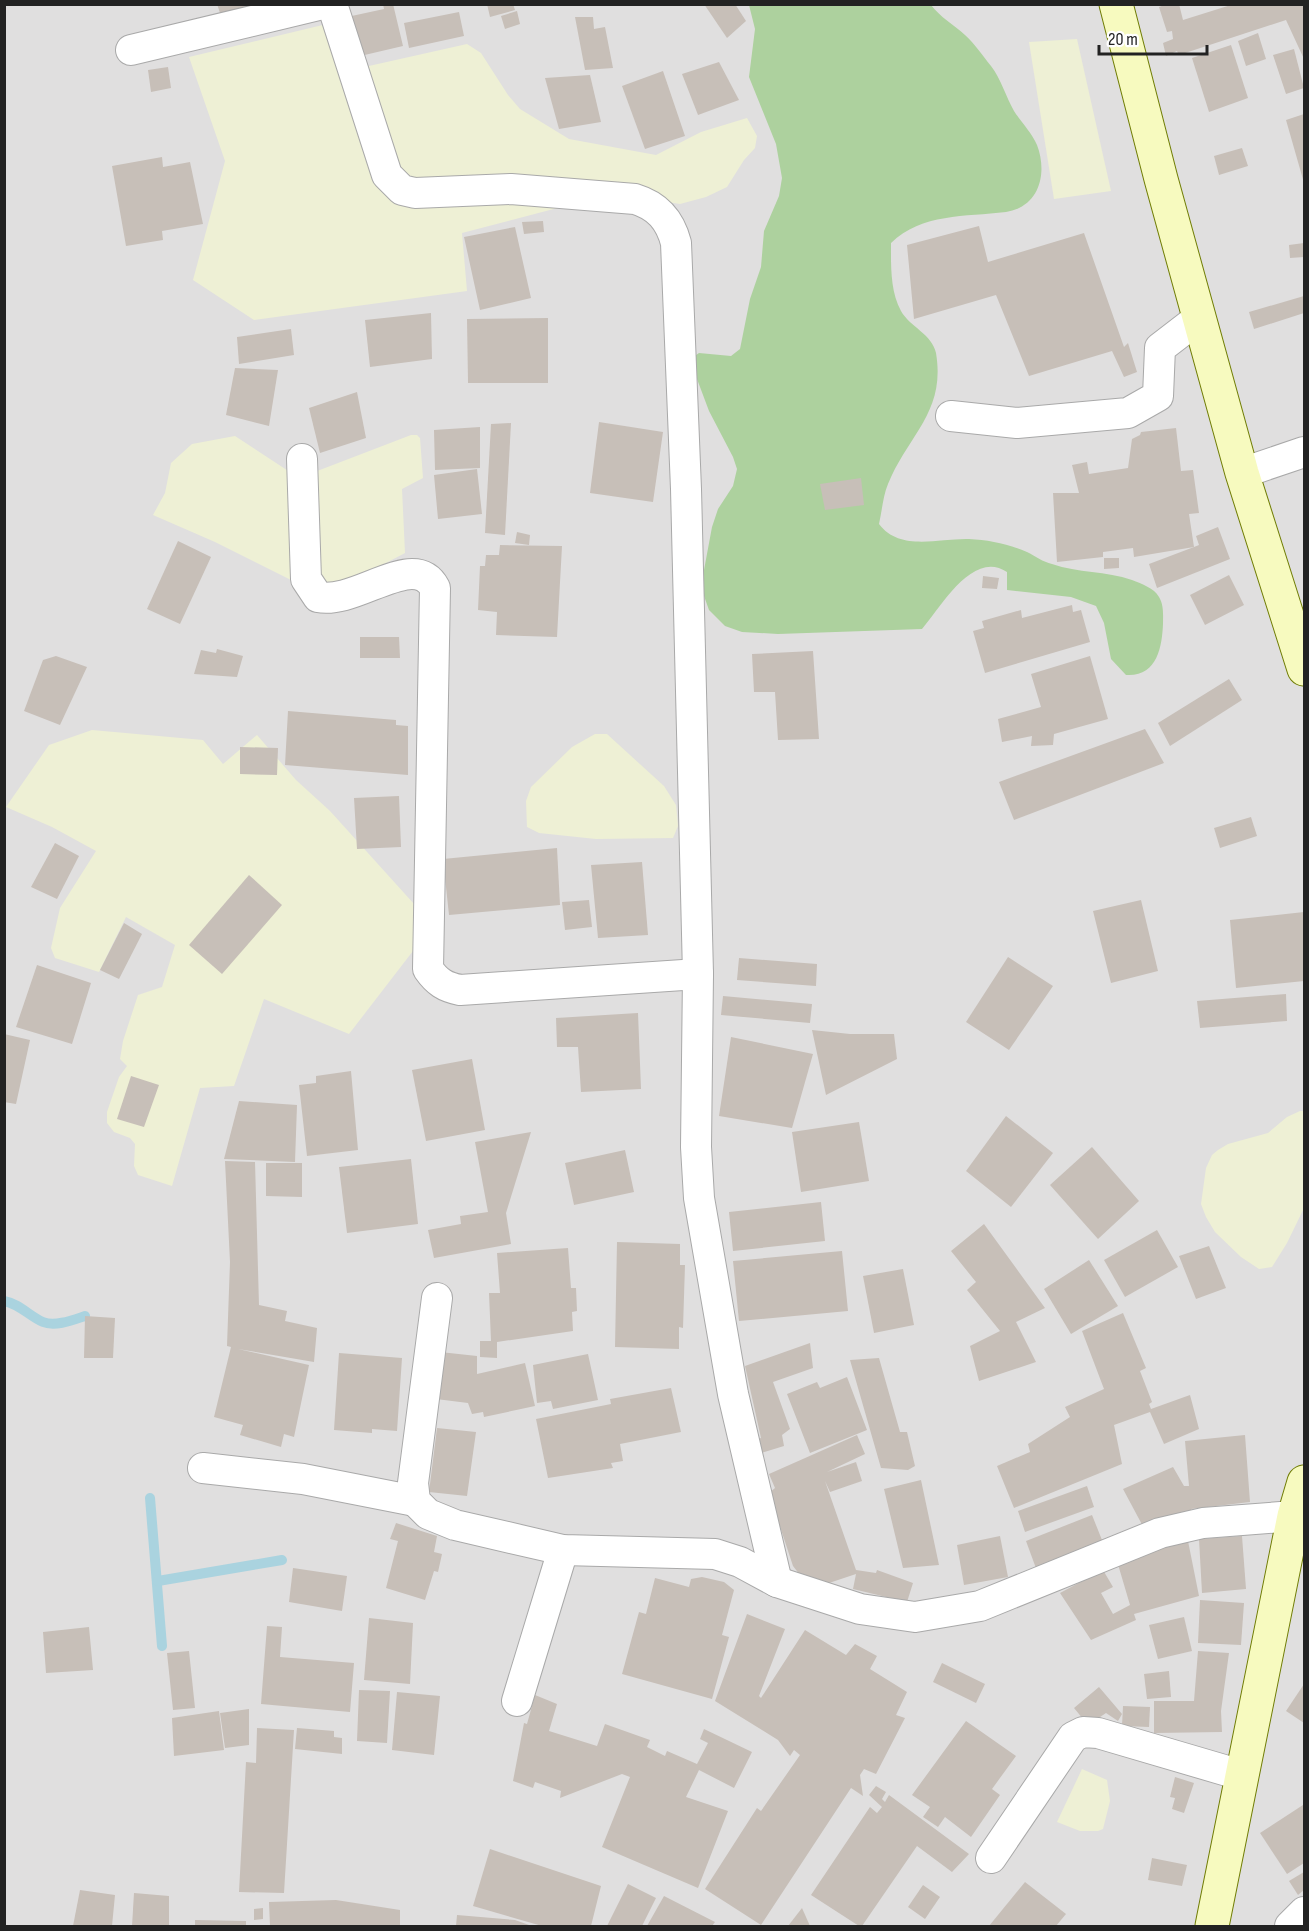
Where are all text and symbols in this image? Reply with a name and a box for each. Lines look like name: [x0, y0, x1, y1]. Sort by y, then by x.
scale bar: [1099, 18, 1207, 56]
text: 20 m: [1108, 29, 1138, 50]

